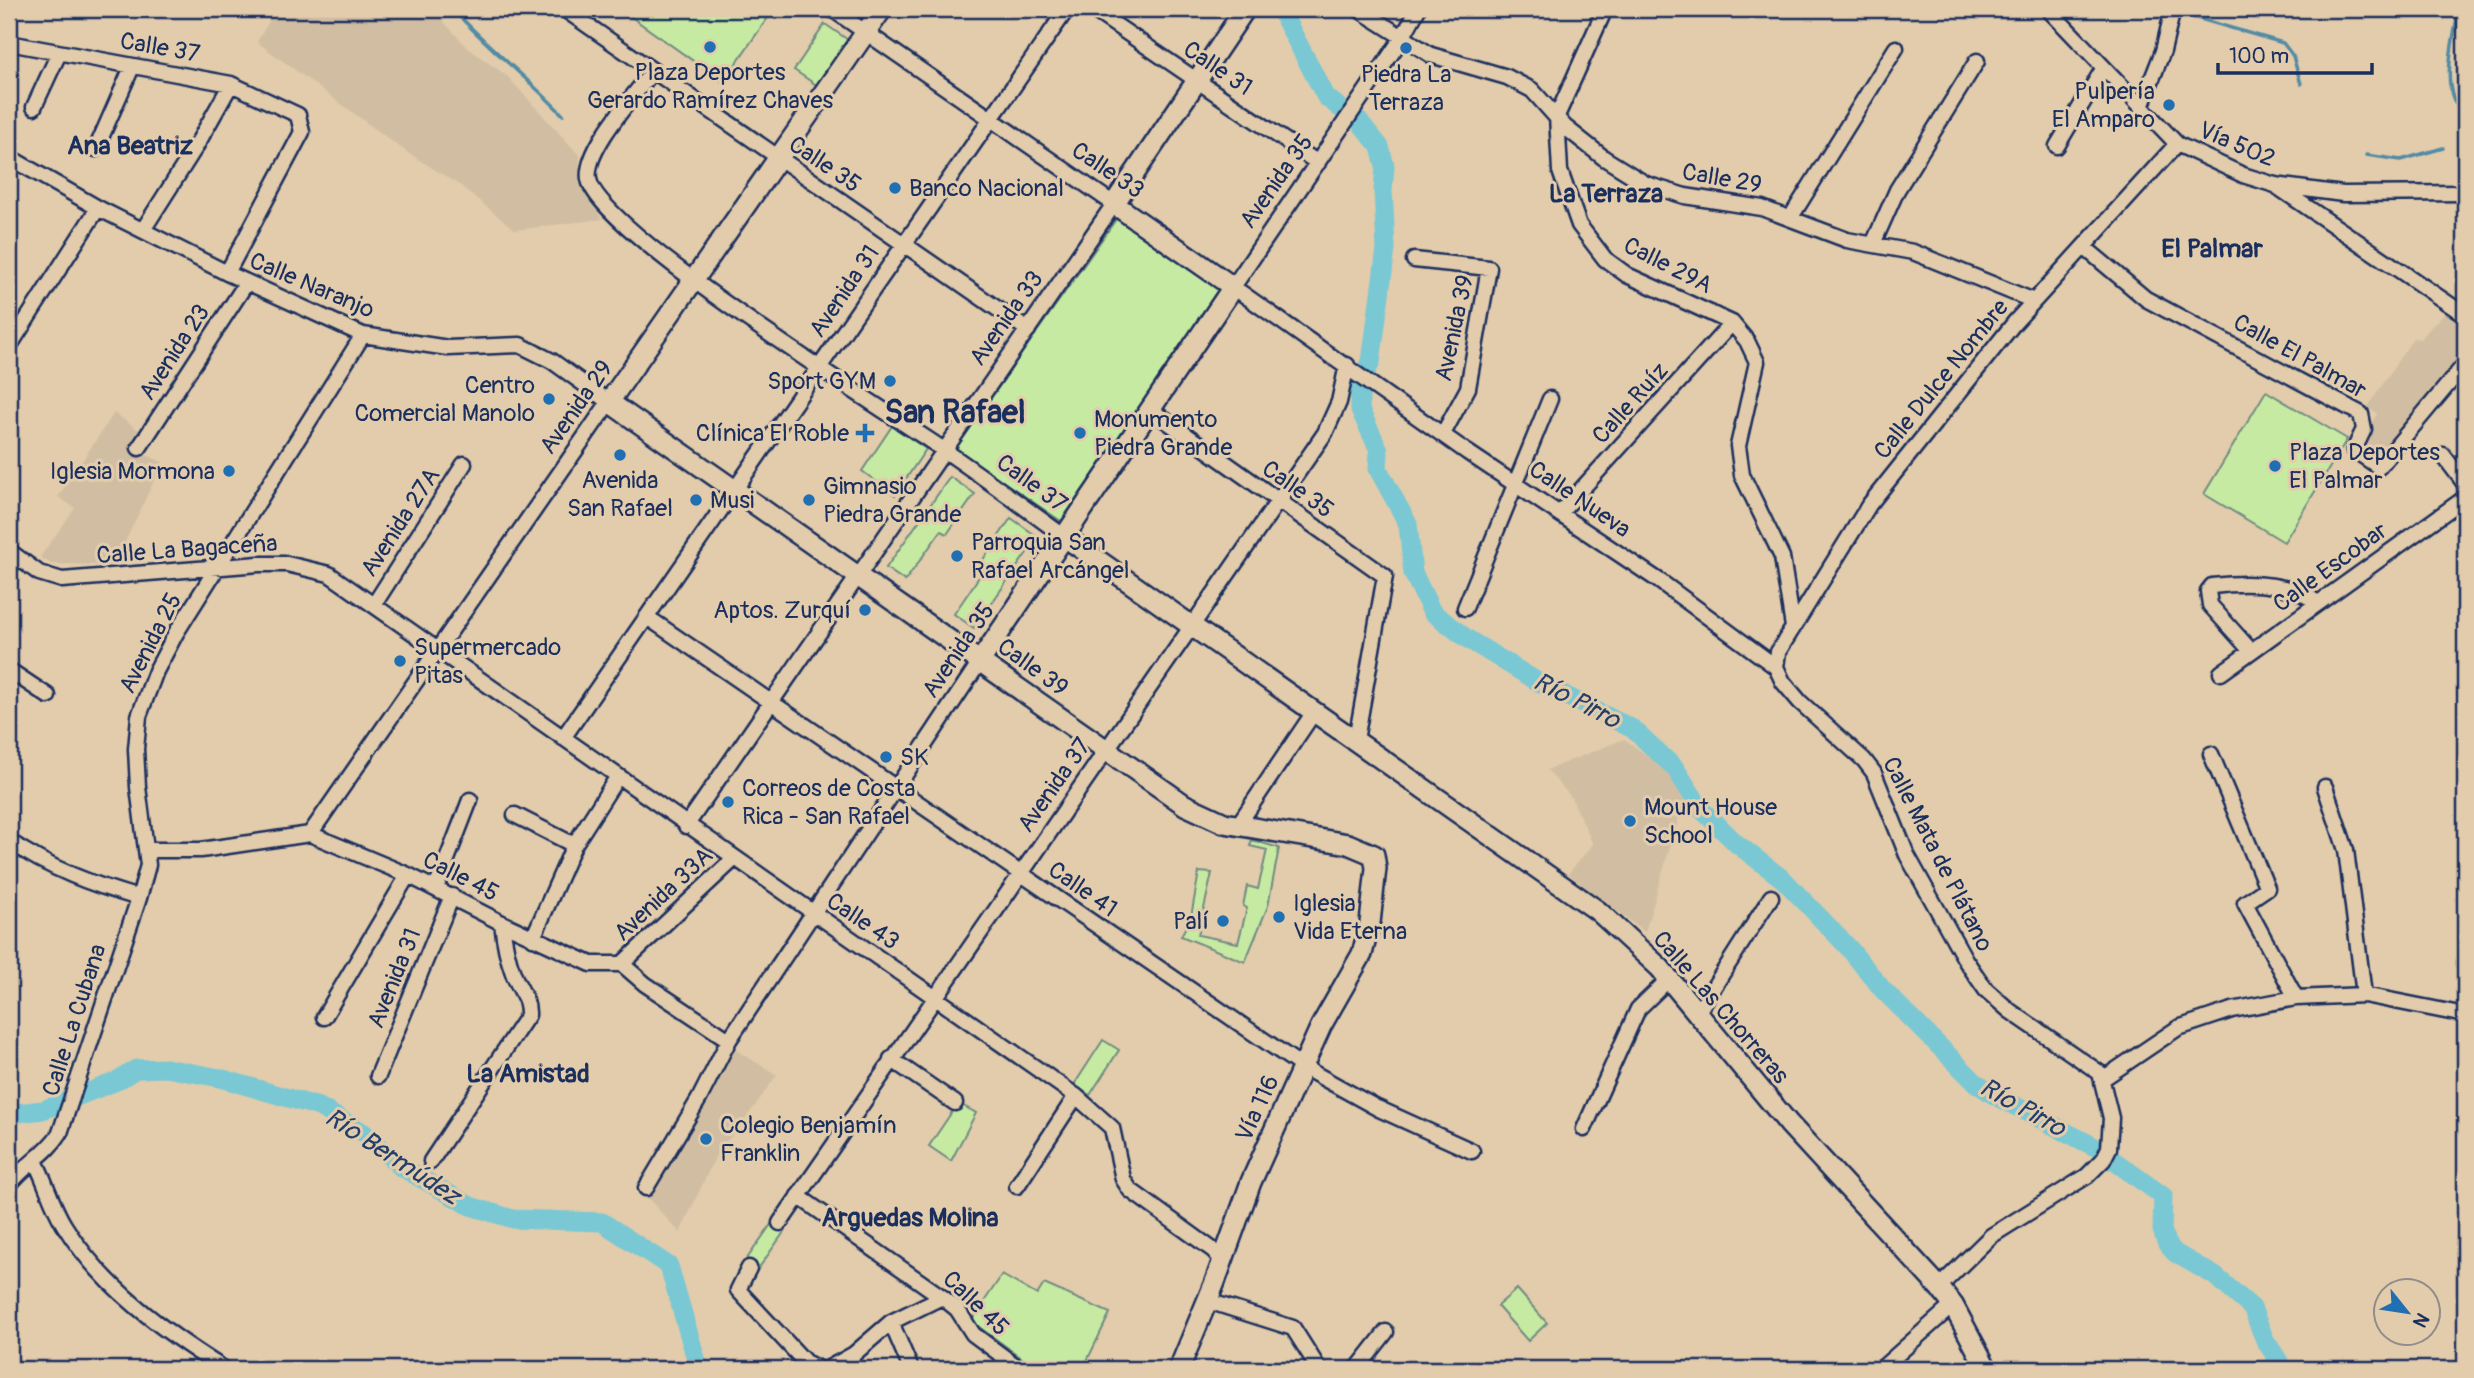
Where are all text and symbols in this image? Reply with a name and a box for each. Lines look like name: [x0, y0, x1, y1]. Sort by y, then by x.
street label: Calle 37: [118, 26, 202, 69]
scale bar: [2218, 32, 2372, 76]
street label: Calle 31: [1178, 35, 1258, 102]
marker: Plaza Deportes Gerardo Ramírez Chaves: [702, 39, 718, 55]
marker: Piedra La Terraza: [1398, 40, 1414, 56]
text: 100 m: [2229, 43, 2289, 70]
place label: Plaza Deportes Gerardo Ramírez Chaves: [587, 58, 833, 115]
place label: Piedra La Terraza: [1361, 60, 1451, 117]
place label: Pulpería El Amparo: [2052, 77, 2155, 134]
marker: Pulpería El Amparo: [2161, 97, 2177, 113]
street label: Vía 502: [2194, 115, 2279, 173]
street label: Avenida 35: [1233, 128, 1319, 234]
district label: Ana Beatriz: [67, 130, 193, 162]
street label: Calle 35: [783, 130, 866, 199]
street label: Calle 33: [1066, 136, 1149, 205]
street label: Calle 29: [1680, 157, 1764, 200]
place label: Banco Nacional: [909, 174, 1064, 203]
district label: La Terraza: [1549, 178, 1663, 210]
marker: Banco Nacional: [887, 180, 903, 196]
street label: Calle 29A: [1619, 231, 1717, 300]
district label: El Palmar: [2161, 233, 2263, 265]
street label: Avenida 31: [803, 240, 886, 343]
street label: Calle Naranjo: [245, 246, 379, 325]
street label: Avenida 33: [963, 265, 1050, 371]
street label: Avenida 39: [1429, 272, 1480, 384]
street label: Calle Dulce Nombre: [1868, 293, 2015, 465]
street label: Avenida 23: [133, 299, 216, 406]
street label: Calle El Palmar: [2228, 308, 2372, 405]
street label: Avenida 29: [534, 355, 619, 460]
street label: Calle Ruíz: [1586, 357, 1674, 450]
place label: Sport GYM: [767, 367, 876, 396]
place label: Centro Comercial Manolo: [354, 371, 535, 428]
marker: Sport GYM: [882, 373, 898, 389]
marker: Centro Comercial Manolo: [541, 391, 557, 407]
district label: San Rafael: [884, 393, 1026, 433]
place label: Monumento Piedra Grande: [1094, 405, 1233, 462]
place label: Clínica El Roble: [696, 419, 849, 448]
marker: Clínica El Roble: [855, 423, 875, 443]
marker: Monumento Piedra Grande: [1072, 425, 1088, 441]
place label: Plaza Deportes El Palmar: [2289, 438, 2440, 495]
marker: Avenida San Rafael: [612, 447, 628, 463]
street label: Calle 37: [991, 448, 1073, 519]
street label: Calle 35: [1256, 454, 1339, 524]
street label: Calle Nueva: [1523, 455, 1636, 544]
place label: Iglesia Mormona: [50, 457, 215, 486]
marker: Plaza Deportes El Palmar: [2267, 458, 2283, 474]
street label: Avenida 27A: [354, 462, 446, 582]
marker: Iglesia Mormona: [221, 463, 237, 479]
place label: Avenida San Rafael: [567, 466, 673, 523]
place label: Gimnasio Piedra Grande: [823, 472, 962, 529]
place label: Musi: [710, 486, 754, 515]
marker: Musi: [688, 492, 704, 508]
marker: Gimnasio Piedra Grande: [801, 492, 817, 508]
street label: Calle Escobar: [2267, 516, 2393, 619]
place label: Parroquia San Rafael Arcángel: [971, 528, 1130, 585]
street label: Calle La Bagaceña: [96, 529, 278, 570]
marker: Parroquia San Rafael Arcángel: [949, 548, 965, 564]
street label: Avenida 25: [113, 588, 188, 698]
place label: Aptos. Zurquí: [713, 596, 851, 625]
street label: Avenida 35: [916, 597, 1001, 703]
marker: Aptos. Zurquí: [857, 602, 873, 618]
street label: Calle 39: [992, 632, 1074, 703]
place label: Supermercado Pitas: [414, 633, 561, 690]
marker: Supermercado Pitas: [392, 653, 408, 669]
water label: Río Pirro: [1528, 666, 1627, 737]
street label: Avenida 37: [1011, 732, 1098, 838]
place label: SK: [900, 743, 928, 772]
marker: SK: [878, 749, 894, 765]
street label: Calle Mata de Plátano: [1876, 752, 1999, 956]
place label: Correos de Costa Rica - San Rafael: [742, 774, 915, 831]
place label: Mount House School: [1644, 793, 1777, 850]
marker: Correos de Costa Rica - San Rafael: [720, 794, 736, 810]
marker: Mount House School: [1622, 813, 1638, 829]
street label: Avenida 33A: [608, 841, 719, 947]
street label: Calle 45: [418, 845, 504, 908]
street label: Calle 41: [1043, 855, 1123, 924]
street label: Calle 43: [821, 887, 905, 956]
place label: Iglesia Vida Eterna: [1293, 889, 1407, 946]
place label: Palí: [1173, 907, 1209, 936]
marker: Iglesia Vida Eterna: [1271, 909, 1287, 925]
marker: Palí: [1215, 913, 1231, 929]
street label: Avenida 31: [361, 924, 428, 1032]
street label: Calle Las Chorreras: [1646, 925, 1795, 1090]
street label: Calle La Cubana: [36, 940, 113, 1100]
district label: La Amistad: [466, 1058, 590, 1090]
street label: Vía 116: [1229, 1070, 1285, 1146]
water label: Río Pirro: [1974, 1071, 2073, 1145]
water label: Río Bermúdez: [319, 1101, 469, 1214]
place label: Colegio Benjamín Franklin: [720, 1111, 897, 1168]
marker: Colegio Benjamín Franklin: [698, 1131, 714, 1147]
district label: Arguedas Molina: [821, 1202, 999, 1234]
street label: Calle 45: [936, 1265, 1015, 1342]
north arrow: [2372, 1276, 2442, 1346]
text: N: [2407, 1308, 2434, 1332]

